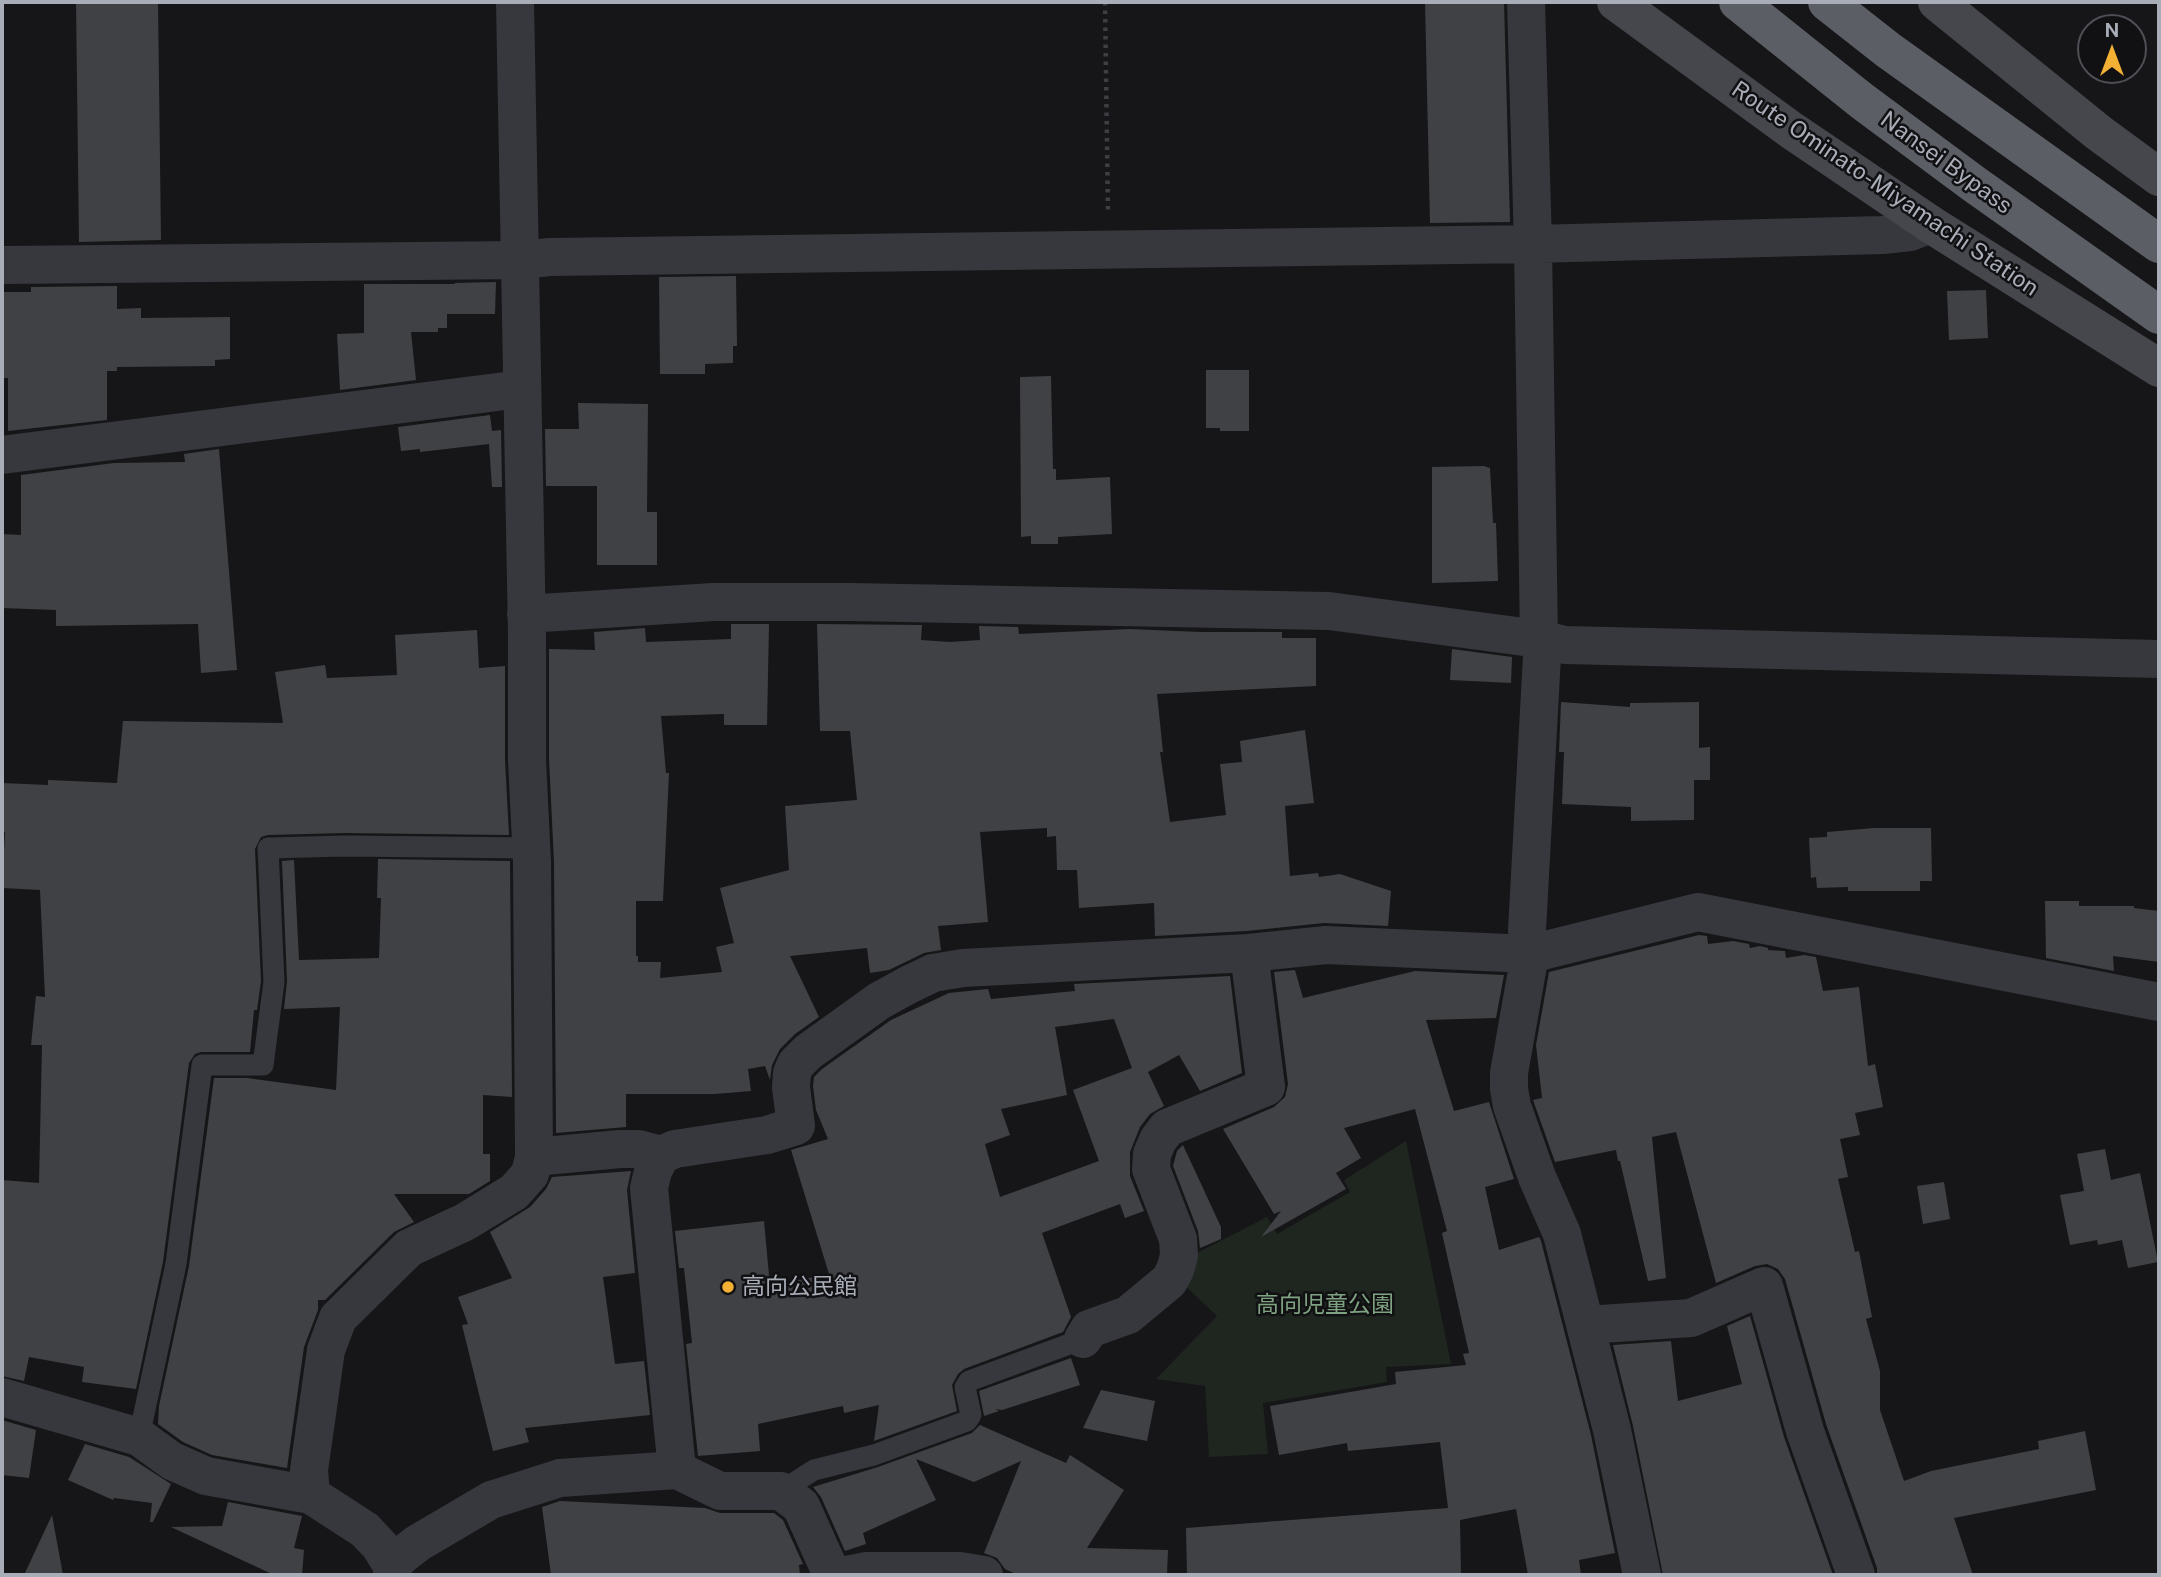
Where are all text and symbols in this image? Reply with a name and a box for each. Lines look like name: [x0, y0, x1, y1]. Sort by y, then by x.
north arrow: [2077, 14, 2147, 84]
text: N: [2105, 19, 2119, 41]
street label: Route Ominato-Miyamachi Station: [1726, 76, 2044, 302]
street label: Nansei Bypass: [1875, 106, 2017, 220]
place label: 高向公民館: [742, 1273, 857, 1301]
marker: 高向公民館: [720, 1279, 736, 1295]
park label: 高向児童公園: [1256, 1291, 1394, 1319]

